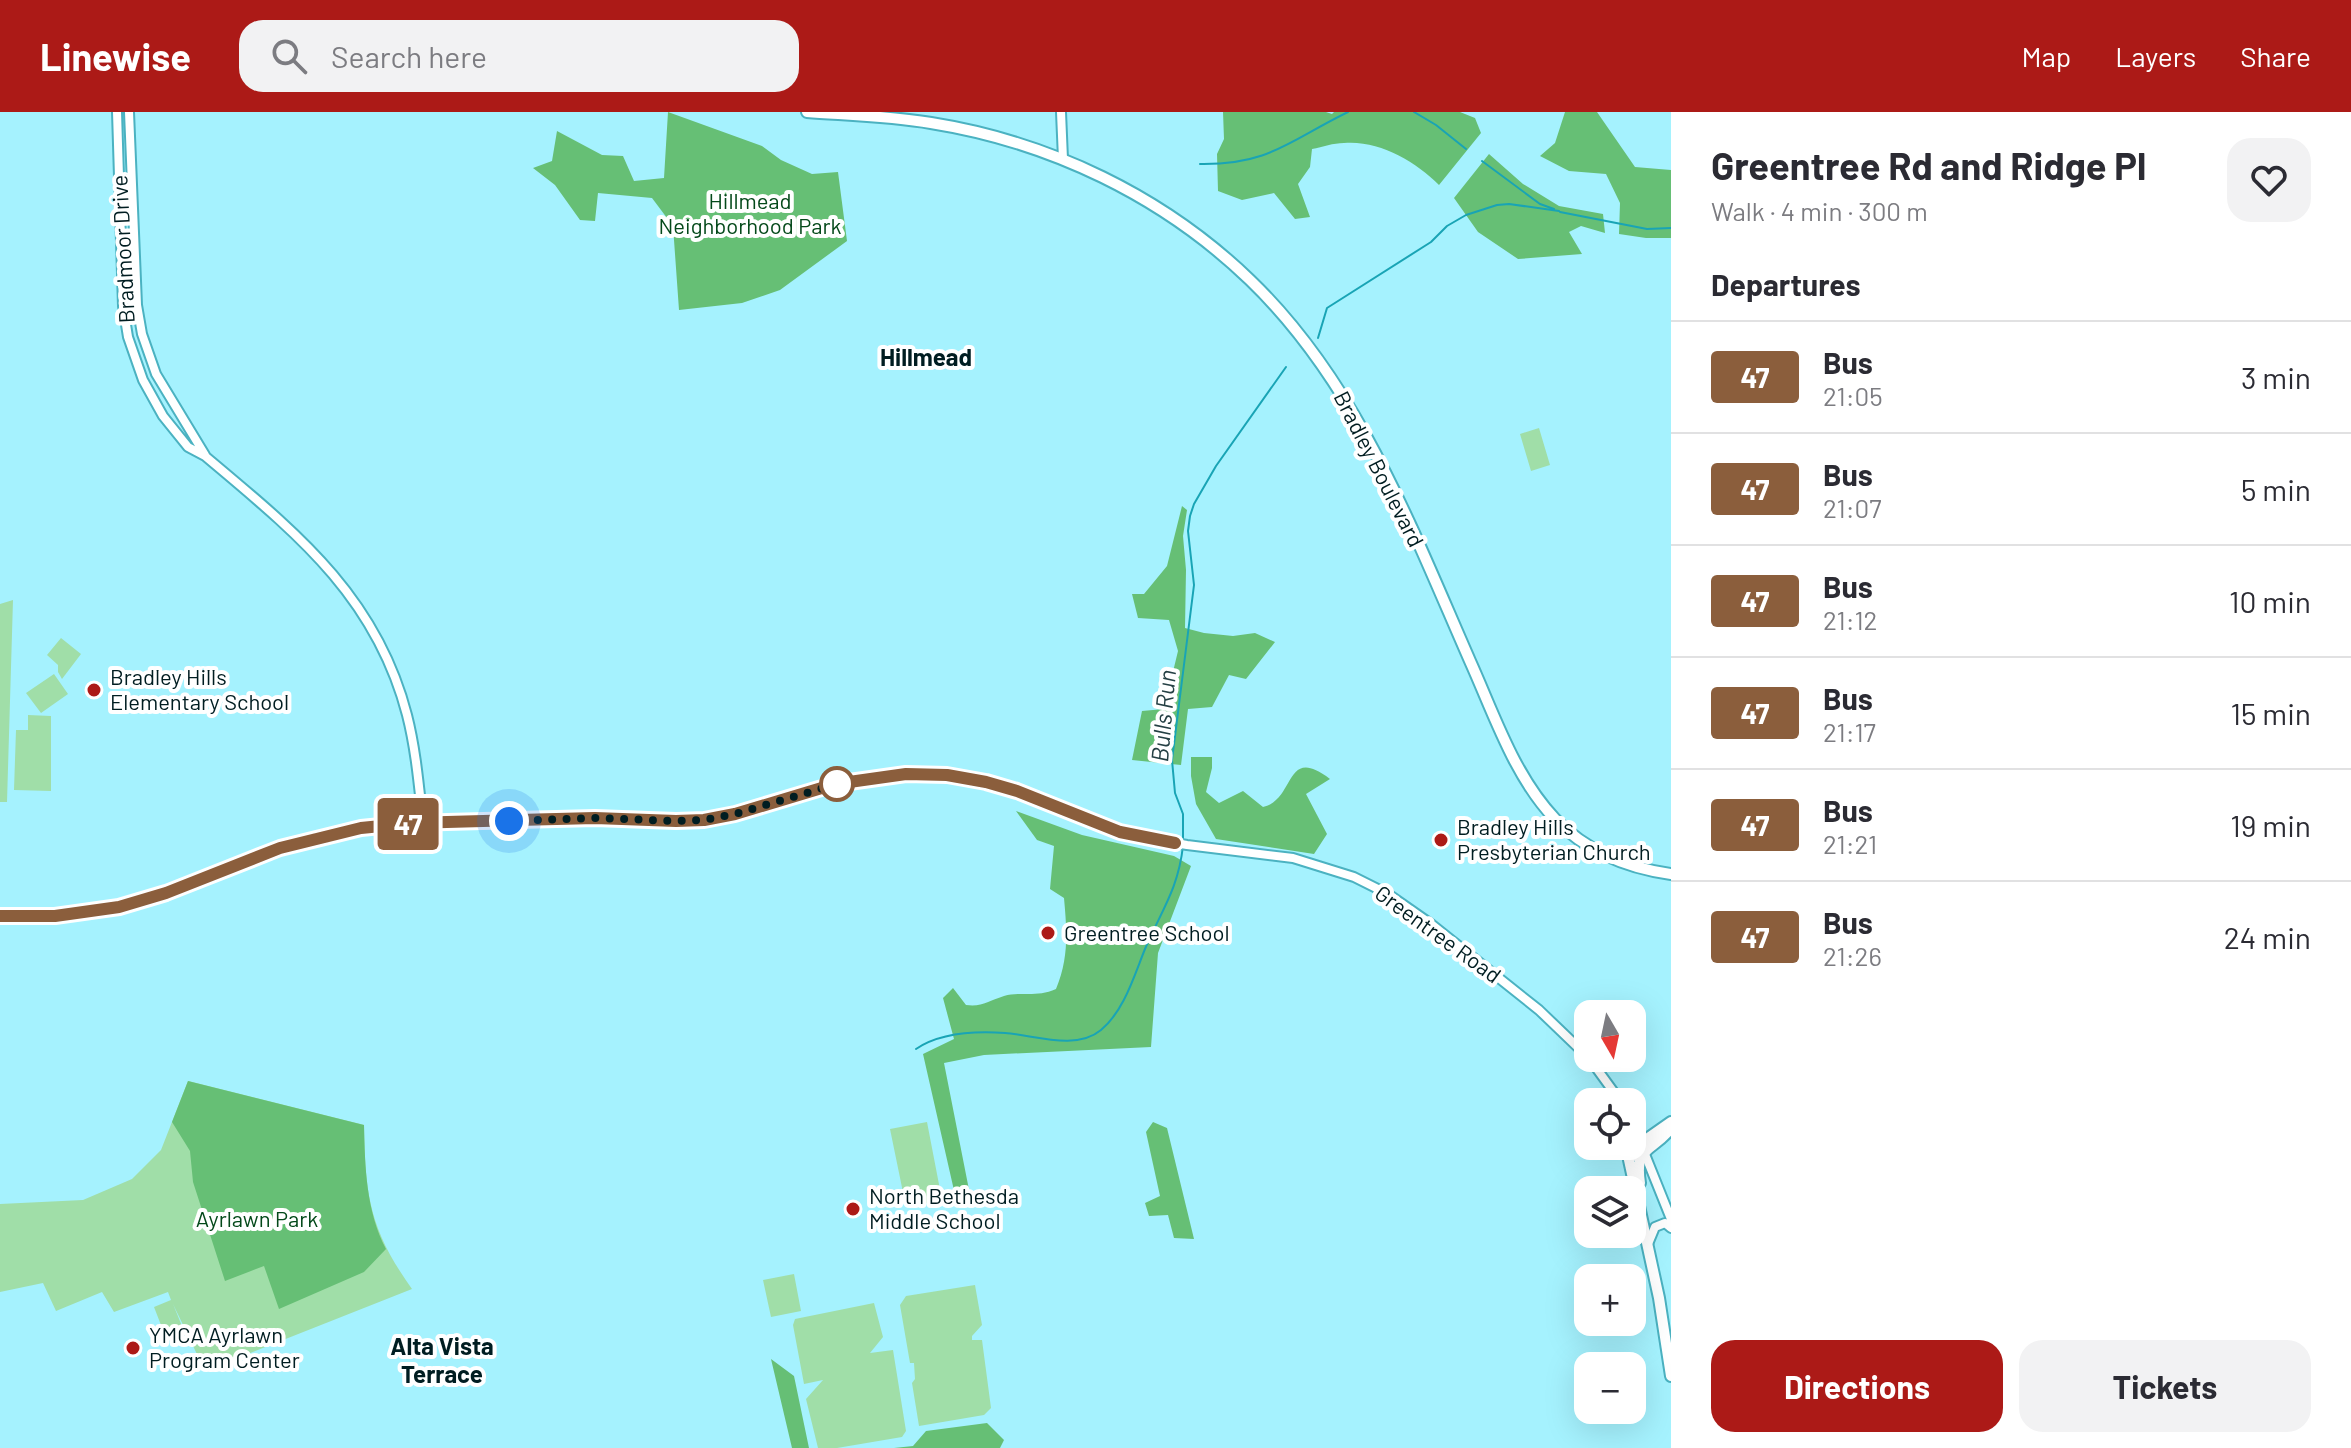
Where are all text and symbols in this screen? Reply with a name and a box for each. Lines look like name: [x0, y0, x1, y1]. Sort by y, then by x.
search box: [239, 20, 799, 92]
text: Linewise: [40, 33, 191, 79]
icon: search: [267, 34, 311, 78]
text: Search here: [331, 38, 487, 74]
text: Map: [2021, 39, 2071, 73]
text: Layers: [2115, 39, 2196, 73]
text: Share: [2240, 39, 2311, 73]
button: heart: [2227, 138, 2311, 222]
text: Greentree Rd and Ridge Pl: [1711, 142, 2146, 188]
street label: Bradmoor Drive: [105, 174, 139, 324]
park label: Hillmead Neighborhood Park: [659, 187, 842, 238]
text: Walk · 4 min · 300 m: [1711, 195, 1928, 226]
text: Departures: [1711, 266, 1861, 302]
district label: Hillmead: [880, 342, 972, 371]
text: Bus: [1823, 344, 1873, 380]
text: 3 min: [2241, 359, 2311, 395]
text: 47: [1741, 360, 1769, 394]
text: 21:05: [1823, 380, 1883, 411]
street label: Bradley Boulevard: [1329, 386, 1430, 551]
text: Bus: [1823, 456, 1873, 492]
text: 5 min: [2241, 471, 2311, 507]
text: 47: [1741, 472, 1769, 506]
text: 21:07: [1823, 492, 1881, 523]
text: Bus: [1823, 568, 1873, 604]
text: 10 min: [2229, 583, 2311, 619]
text: 47: [1741, 584, 1769, 618]
text: 21:12: [1823, 604, 1878, 635]
place label: Bradley Hills Elementary School: [110, 663, 289, 714]
water label: Bulls Run: [1144, 668, 1181, 763]
text: Bus: [1823, 680, 1873, 716]
marker: Bradley Hills Elementary School: [85, 681, 103, 699]
text: 15 min: [2230, 695, 2311, 731]
text: 47: [1741, 696, 1769, 730]
text: 21:17: [1823, 716, 1876, 747]
unlabelled marker: [820, 767, 854, 801]
text: Bus: [1823, 792, 1873, 828]
line badge: 47: [372, 798, 444, 850]
your location: [489, 801, 529, 841]
text: 47: [394, 807, 422, 841]
text: 19 min: [2230, 807, 2311, 843]
text: 47: [1741, 808, 1769, 842]
place label: Bradley Hills Presbyterian Church: [1457, 813, 1651, 864]
text: 21:21: [1823, 828, 1877, 859]
marker: Bradley Hills Presbyterian Church: [1432, 831, 1450, 849]
street label: Greentree Road: [1371, 879, 1507, 988]
text: Bus: [1823, 904, 1873, 940]
place label: Greentree School: [1064, 919, 1230, 945]
text: 24 min: [2224, 919, 2311, 955]
text: 47: [1741, 920, 1769, 954]
marker: Greentree School: [1039, 924, 1057, 942]
text: 21:26: [1823, 940, 1882, 971]
north arrow: [1574, 1000, 1646, 1072]
map controls: [1574, 1000, 1646, 1424]
button: locate: [1574, 1088, 1646, 1160]
button: layers: [1574, 1176, 1646, 1248]
place label: North Bethesda Middle School: [869, 1182, 1019, 1233]
marker: North Bethesda Middle School: [844, 1200, 862, 1218]
park label: Ayrlawn Park: [196, 1205, 318, 1231]
button: +: [1574, 1264, 1646, 1336]
place label: YMCA Ayrlawn Program Center: [149, 1321, 300, 1372]
district label: Alta Vista Terrace: [390, 1331, 494, 1388]
marker: YMCA Ayrlawn Program Center: [124, 1339, 142, 1357]
button: Directions: [1711, 1340, 2003, 1432]
button: Tickets: [2019, 1340, 2311, 1432]
button: −: [1574, 1352, 1646, 1424]

